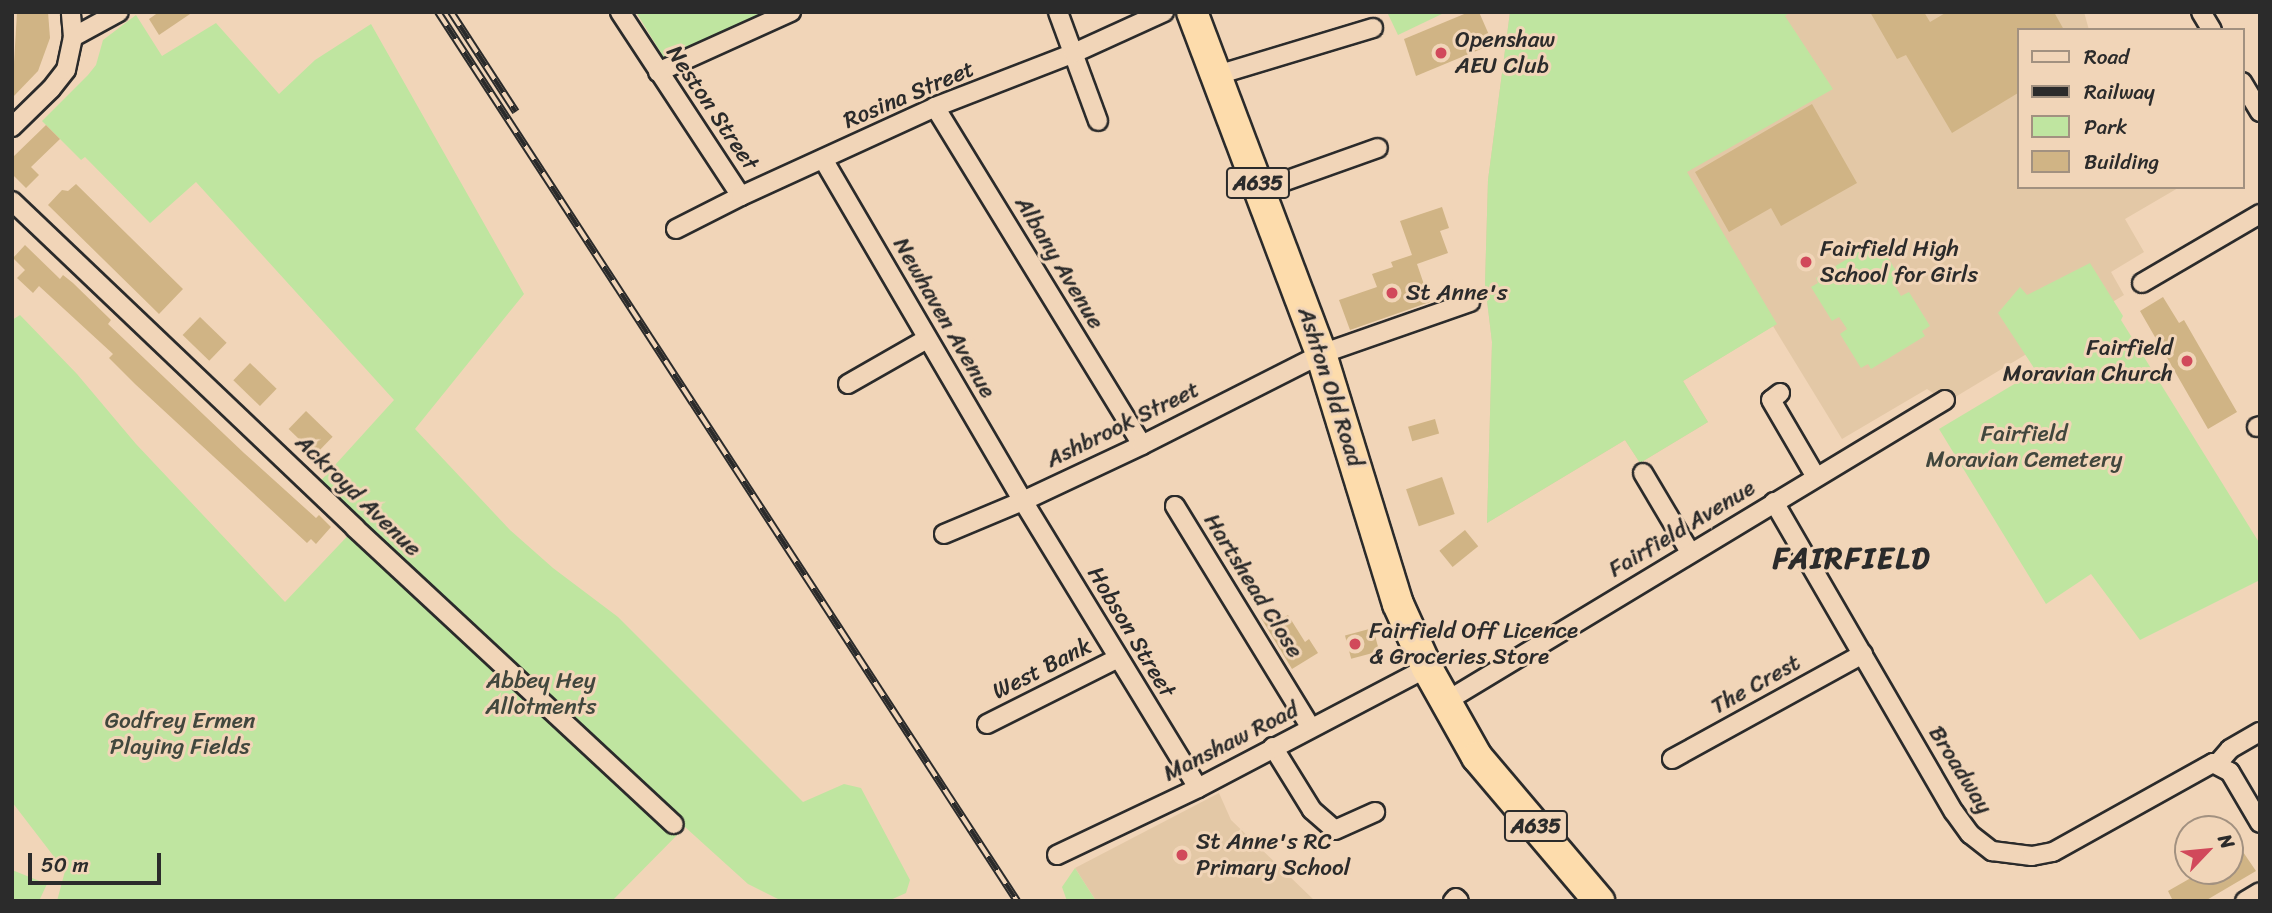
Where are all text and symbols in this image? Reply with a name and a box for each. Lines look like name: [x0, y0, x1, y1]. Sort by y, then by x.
place label: Openshaw AEU Club: [1455, 26, 1555, 80]
legend: [2016, 28, 2244, 189]
text: Road: [2084, 38, 2129, 76]
street label: Neston Street: [660, 40, 764, 176]
marker: Openshaw AEU Club: [1433, 45, 1449, 61]
street label: Rosina Street: [839, 55, 979, 135]
text: Railway: [2084, 73, 2155, 111]
text: Park: [2084, 108, 2127, 146]
text: Building: [2084, 143, 2159, 181]
road number: A635: [1225, 166, 1291, 200]
street label: Albany Avenue: [1009, 192, 1109, 334]
street label: Newhaven Avenue: [887, 233, 1001, 403]
place label: Fairfield High School for Girls: [1820, 235, 1977, 289]
marker: Fairfield High School for Girls: [1798, 254, 1814, 270]
place label: St Anne's: [1406, 279, 1506, 307]
marker: St Anne's: [1384, 285, 1400, 301]
street label: Ashton Old Road: [1291, 304, 1369, 470]
place label: Fairfield Moravian Church: [2003, 334, 2173, 388]
marker: Fairfield Moravian Church: [2179, 353, 2195, 369]
street label: Ashbrook Street: [1042, 376, 1204, 474]
park label: Fairfield Moravian Cemetery: [1926, 420, 2122, 474]
street label: Ackroyd Avenue: [290, 429, 426, 563]
street label: Fairfield Avenue: [1604, 474, 1760, 584]
street label: Hartshead Close: [1198, 509, 1308, 663]
district label: FAIRFIELD: [1777, 540, 1927, 576]
street label: Hobson Street: [1081, 561, 1181, 703]
place label: Fairfield Off Licence & Groceries Store: [1369, 617, 1578, 671]
street label: West Bank: [988, 632, 1096, 706]
marker: Fairfield Off Licence & Groceries Store: [1347, 636, 1363, 652]
street label: The Crest: [1706, 649, 1806, 721]
park label: Abbey Hey Allotments: [486, 667, 596, 721]
street label: Manshaw Road: [1159, 696, 1303, 788]
park label: Godfrey Ermen Playing Fields: [104, 707, 256, 761]
street label: Broadway: [1922, 721, 1998, 819]
road number: A635: [1503, 808, 1569, 844]
north arrow: [2174, 815, 2244, 885]
place label: St Anne's RC Primary School: [1196, 828, 1350, 882]
text: N: [2209, 828, 2244, 855]
scale bar: [32, 839, 164, 883]
text: 50 m: [41, 846, 89, 884]
marker: St Anne's RC Primary School: [1174, 847, 1190, 863]

